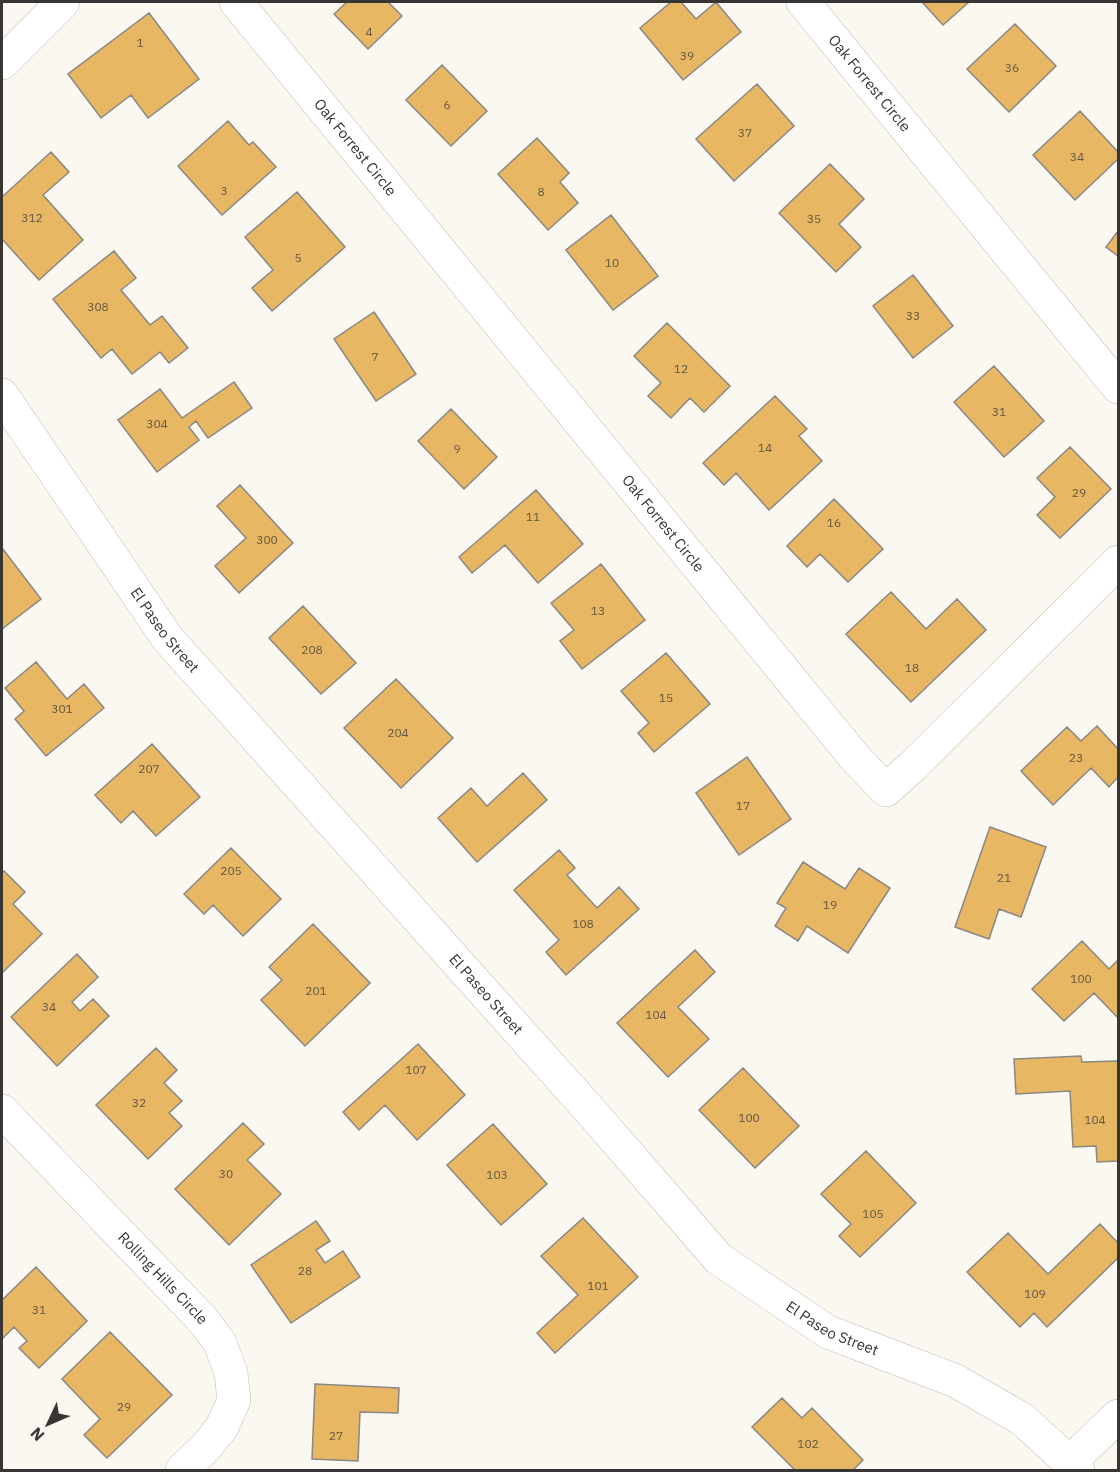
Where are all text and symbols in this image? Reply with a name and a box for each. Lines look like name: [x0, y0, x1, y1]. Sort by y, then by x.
house number: 4: [365, 24, 373, 39]
street label: Oak Forrest Circle: [824, 30, 915, 135]
house number: 1: [136, 35, 144, 50]
house number: 39: [680, 48, 694, 63]
house number: 36: [1005, 60, 1019, 75]
street label: Oak Forrest Circle: [310, 95, 401, 200]
house number: 6: [443, 97, 451, 112]
house number: 37: [738, 125, 752, 140]
house number: 34: [1070, 149, 1084, 164]
house number: 3: [220, 183, 228, 198]
house number: 8: [537, 184, 545, 199]
house number: 312: [21, 210, 43, 225]
house number: 35: [807, 211, 821, 226]
house number: 5: [294, 250, 302, 265]
house number: 10: [605, 255, 619, 270]
house number: 308: [87, 299, 109, 314]
house number: 33: [906, 308, 920, 323]
house number: 7: [371, 349, 379, 364]
house number: 12: [674, 361, 688, 376]
house number: 31: [992, 404, 1006, 419]
house number: 304: [146, 416, 168, 431]
house number: 14: [758, 440, 772, 455]
house number: 9: [453, 441, 461, 456]
street label: Oak Forrest Circle: [618, 471, 709, 576]
house number: 29: [1072, 485, 1086, 500]
house number: 11: [526, 509, 540, 524]
house number: 16: [827, 515, 841, 530]
house number: 300: [256, 532, 278, 547]
street label: El Paseo Street: [127, 584, 203, 676]
house number: 13: [591, 603, 605, 618]
house number: 208: [301, 642, 323, 657]
house number: 18: [905, 660, 919, 675]
house number: 15: [659, 690, 673, 705]
house number: 301: [51, 701, 73, 716]
house number: 204: [387, 725, 409, 740]
house number: 23: [1069, 750, 1083, 765]
house number: 207: [138, 761, 160, 776]
house number: 17: [736, 798, 750, 813]
house number: 205: [220, 863, 242, 878]
house number: 21: [997, 870, 1011, 885]
house number: 19: [823, 897, 837, 912]
house number: 108: [572, 916, 594, 931]
street label: El Paseo Street: [445, 950, 528, 1038]
house number: 100: [1070, 971, 1092, 986]
house number: 201: [305, 983, 327, 998]
house number: 34: [42, 999, 56, 1014]
house number: 104: [645, 1007, 667, 1022]
house number: 107: [405, 1062, 427, 1077]
house number: 32: [132, 1095, 146, 1110]
house number: 100: [738, 1110, 760, 1125]
house number: 104: [1084, 1112, 1106, 1127]
house number: 30: [219, 1166, 233, 1181]
house number: 103: [486, 1167, 508, 1182]
house number: 105: [862, 1206, 884, 1221]
street label: Rolling Hills Circle: [114, 1228, 212, 1328]
house number: 28: [298, 1263, 312, 1278]
house number: 101: [587, 1278, 609, 1293]
house number: 109: [1024, 1286, 1046, 1301]
street label: El Paseo Street: [782, 1297, 881, 1359]
house number: 31: [32, 1302, 46, 1317]
north arrow: [18, 1394, 78, 1454]
house number: 29: [117, 1399, 131, 1414]
text: N: [26, 1423, 48, 1446]
house number: 27: [329, 1428, 343, 1443]
house number: 102: [797, 1436, 819, 1451]

